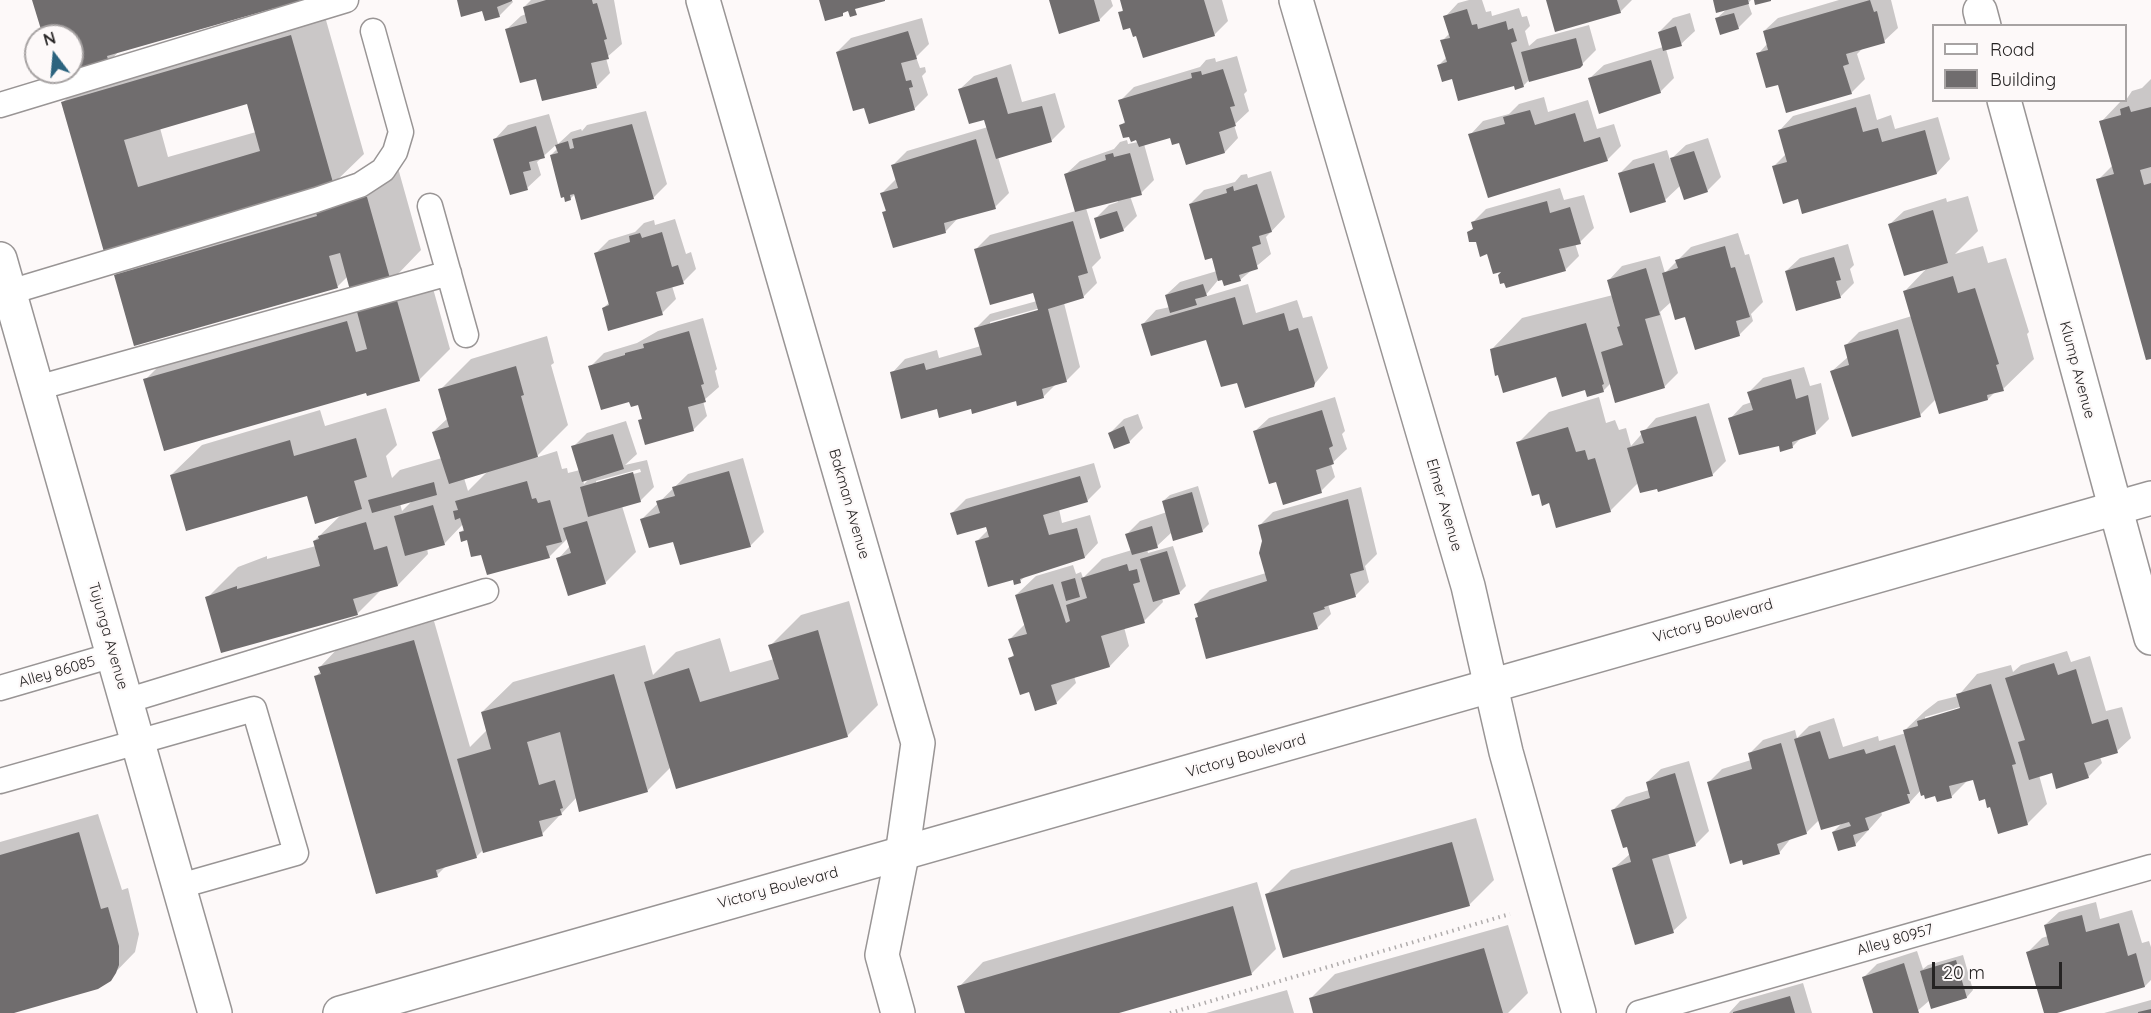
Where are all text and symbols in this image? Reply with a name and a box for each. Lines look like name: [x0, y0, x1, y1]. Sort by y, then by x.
north arrow: [24, 24, 84, 84]
legend: [1932, 24, 2127, 102]
text: N: [41, 27, 58, 50]
text: Road: [1990, 38, 2035, 61]
text: Building: [1990, 68, 2056, 91]
street label: Klump Avenue: [2055, 319, 2099, 421]
street label: Bakman Avenue: [825, 447, 873, 561]
street label: Elmer Avenue: [1422, 457, 1466, 553]
street label: Tujunga Avenue: [84, 580, 132, 692]
street label: Victory Boulevard: [1651, 595, 1775, 647]
street label: Alley 86085: [17, 652, 97, 692]
street label: Victory Boulevard: [1184, 730, 1308, 782]
street label: Victory Boulevard: [716, 863, 840, 913]
street label: Alley 80957: [1855, 920, 1935, 960]
scale bar: [1935, 950, 2066, 988]
text: 20 m: [1943, 961, 1985, 984]

